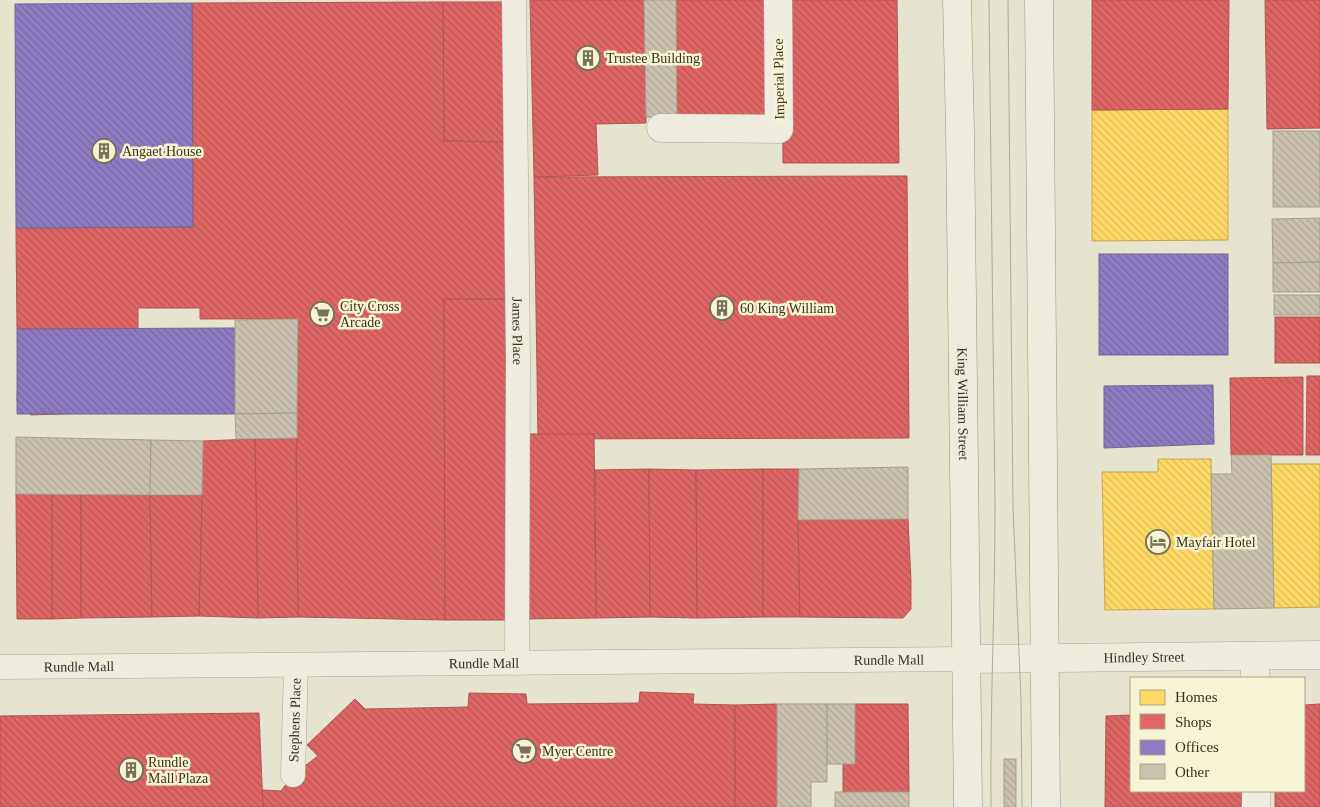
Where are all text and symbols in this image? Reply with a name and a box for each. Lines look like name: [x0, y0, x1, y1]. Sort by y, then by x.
street label: Imperial Place: [771, 38, 787, 120]
building icon: Trustee Building: [575, 45, 601, 71]
place label: Trustee Building: [606, 51, 700, 66]
building icon: Angaet House: [91, 138, 117, 164]
place label: Angaet House: [122, 144, 202, 159]
building icon: 60 King William: [709, 295, 735, 321]
street label: James Place: [510, 297, 526, 365]
place label: City Cross Arcade: [340, 299, 400, 330]
supermarket icon: City Cross Arcade: [309, 301, 335, 327]
place label: 60 King William: [740, 301, 834, 316]
street label: King William Street: [955, 347, 971, 461]
hotel icon: Mayfair Hotel: [1145, 529, 1171, 555]
place label: Mayfair Hotel: [1176, 535, 1256, 550]
street label: Hindley Street: [1103, 649, 1185, 665]
street label: Rundle Mall: [854, 652, 924, 667]
street label: Rundle Mall: [449, 655, 519, 671]
street label: Rundle Mall: [44, 659, 114, 674]
legend: [1130, 677, 1305, 792]
street label: Stephens Place: [286, 678, 303, 762]
text: Homes: [1175, 689, 1218, 705]
text: Shops: [1175, 714, 1212, 730]
supermarket icon: Myer Centre: [511, 738, 537, 764]
text: Offices: [1175, 739, 1219, 755]
place label: Myer Centre: [542, 744, 613, 759]
place label: Rundle Mall Plaza: [148, 755, 209, 786]
building icon: Rundle Mall Plaza: [118, 757, 144, 783]
text: Other: [1175, 764, 1209, 780]

